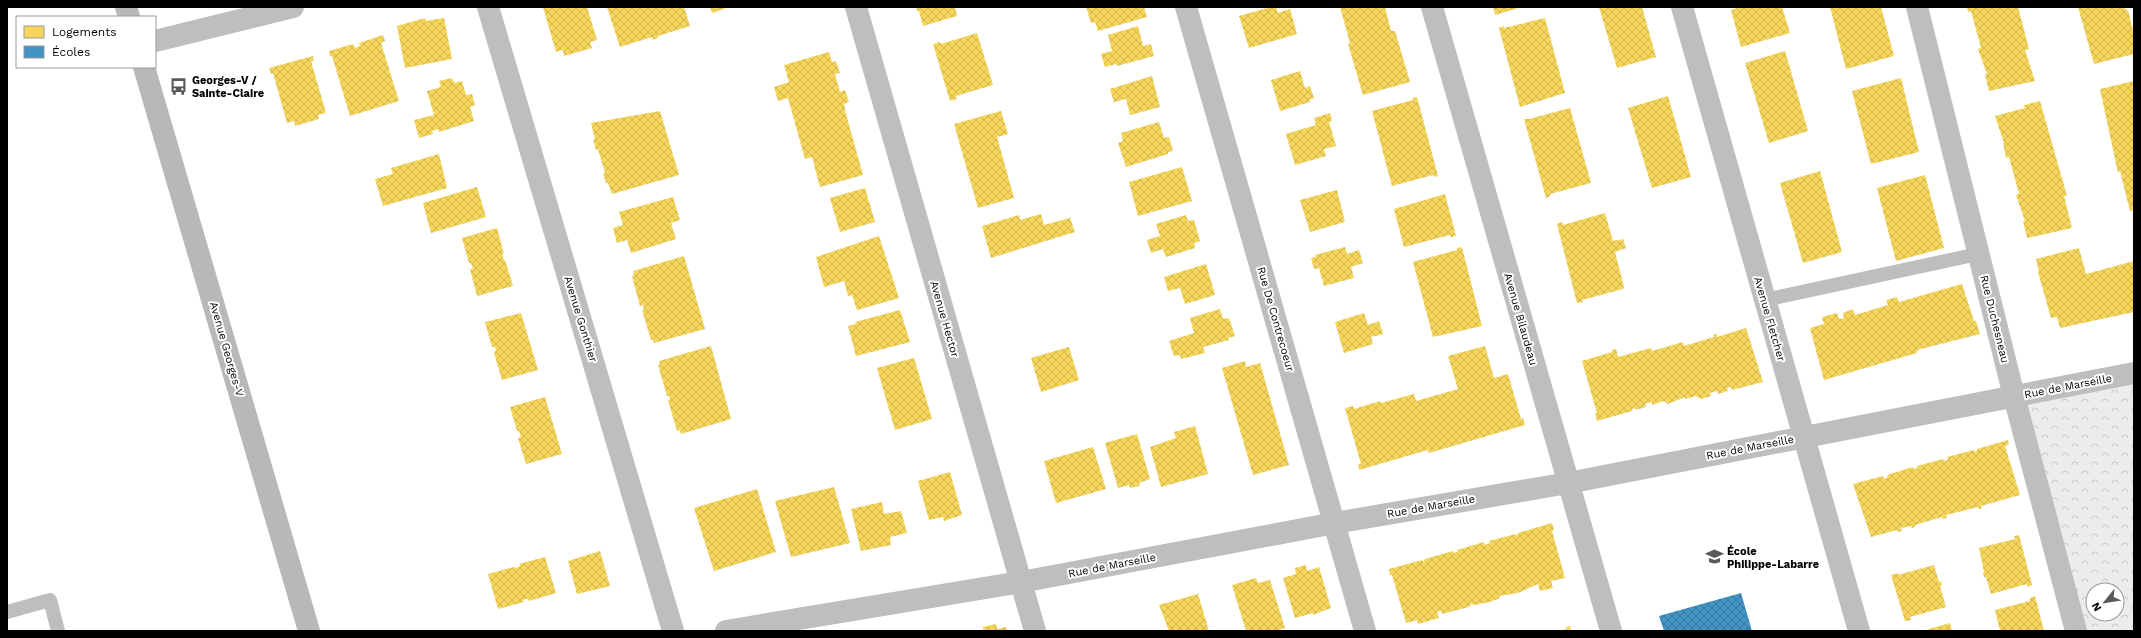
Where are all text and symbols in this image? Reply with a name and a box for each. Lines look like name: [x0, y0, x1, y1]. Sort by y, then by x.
legend: [16, 16, 156, 68]
text: Logements: [52, 25, 117, 39]
text: Écoles: [52, 45, 90, 59]
place label: Georges-V / Sainte-Claire: [192, 74, 264, 100]
bus stop icon: Georges-V / Sainte-Claire: [169, 76, 189, 96]
street label: Rue De Contrecoeur: [1254, 265, 1297, 374]
street label: Avenue Bilaudeau: [1501, 271, 1540, 367]
street label: Rue Duchesneau: [1977, 274, 2012, 364]
street label: Avenue Gonthier: [561, 275, 600, 364]
street label: Avenue Fletcher: [1751, 275, 1788, 363]
street label: Avenue Hector: [927, 279, 962, 359]
street label: Avenue Georges-V: [207, 300, 246, 398]
street label: Rue de Marseille: [2023, 372, 2113, 401]
street label: Rue de Marseille: [1705, 433, 1795, 462]
street label: Rue de Marseille: [1386, 492, 1476, 521]
place label: École Philippe-Labarre: [1727, 545, 1819, 571]
school or university icon: École Philippe-Labarre: [1704, 547, 1724, 567]
street label: Rue de Marseille: [1067, 551, 1157, 580]
north arrow: [2085, 582, 2125, 622]
text: N: [2089, 600, 2104, 614]

